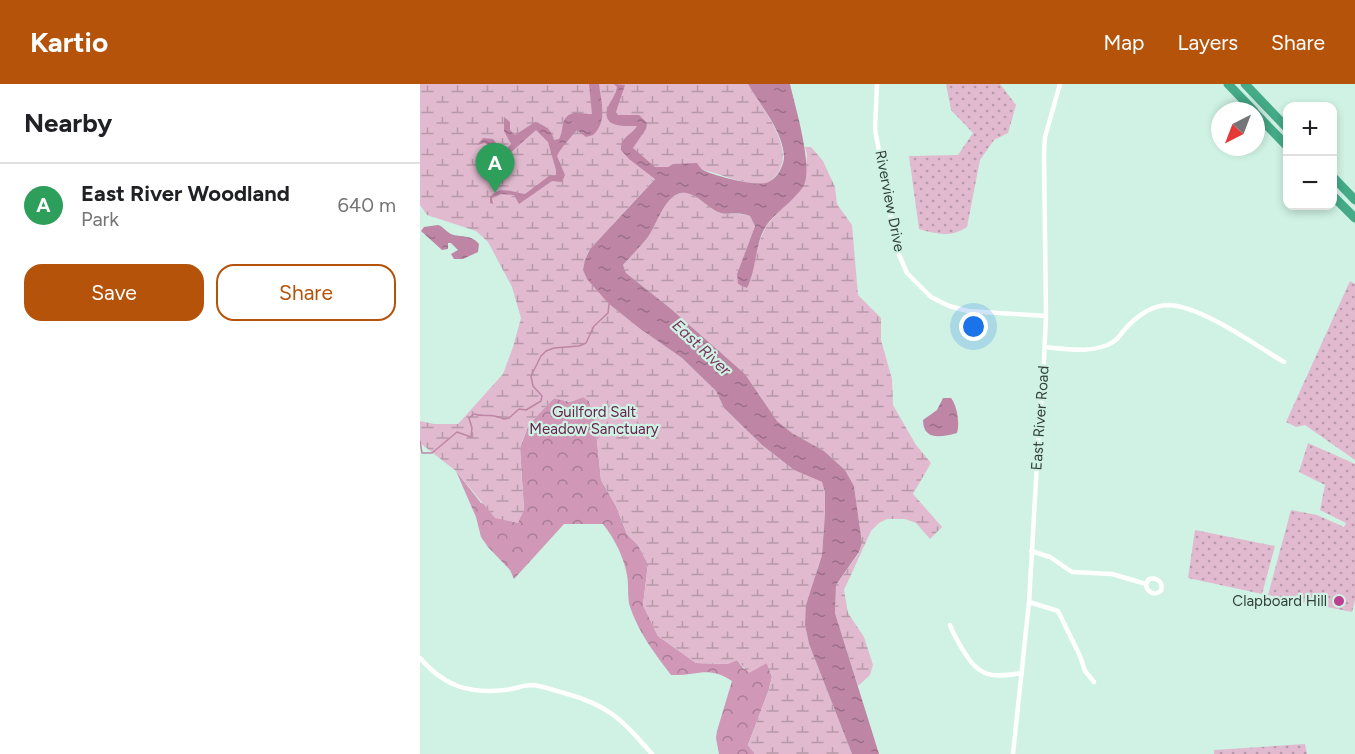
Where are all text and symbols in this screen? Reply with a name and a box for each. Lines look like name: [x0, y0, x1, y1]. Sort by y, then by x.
text: Kartio: [30, 25, 108, 59]
text: Map: [1104, 30, 1144, 55]
text: Layers: [1177, 30, 1238, 55]
text: Share: [1271, 30, 1325, 55]
north arrow: [1211, 102, 1265, 156]
map controls: [1283, 102, 1337, 210]
button: +: [1283, 102, 1337, 156]
text: Nearby: [24, 107, 112, 139]
pin: A: [476, 144, 514, 193]
street label: Riverview Drive: [871, 149, 909, 253]
button: −: [1283, 156, 1337, 210]
text: East River Woodland: [81, 180, 290, 207]
text: A: [36, 193, 51, 217]
text: 640 m: [337, 193, 396, 217]
text: Park: [81, 207, 119, 231]
button: Save: [24, 264, 204, 321]
button: Share: [216, 264, 396, 321]
your location: [959, 312, 988, 341]
water label: East River: [669, 316, 735, 379]
street label: East River Road: [1027, 365, 1053, 471]
park label: Guilford Salt Meadow Sanctuary: [529, 403, 659, 438]
place label: Clapboard Hill: [1232, 592, 1327, 610]
marker: Clapboard Hill: [1332, 594, 1346, 608]

